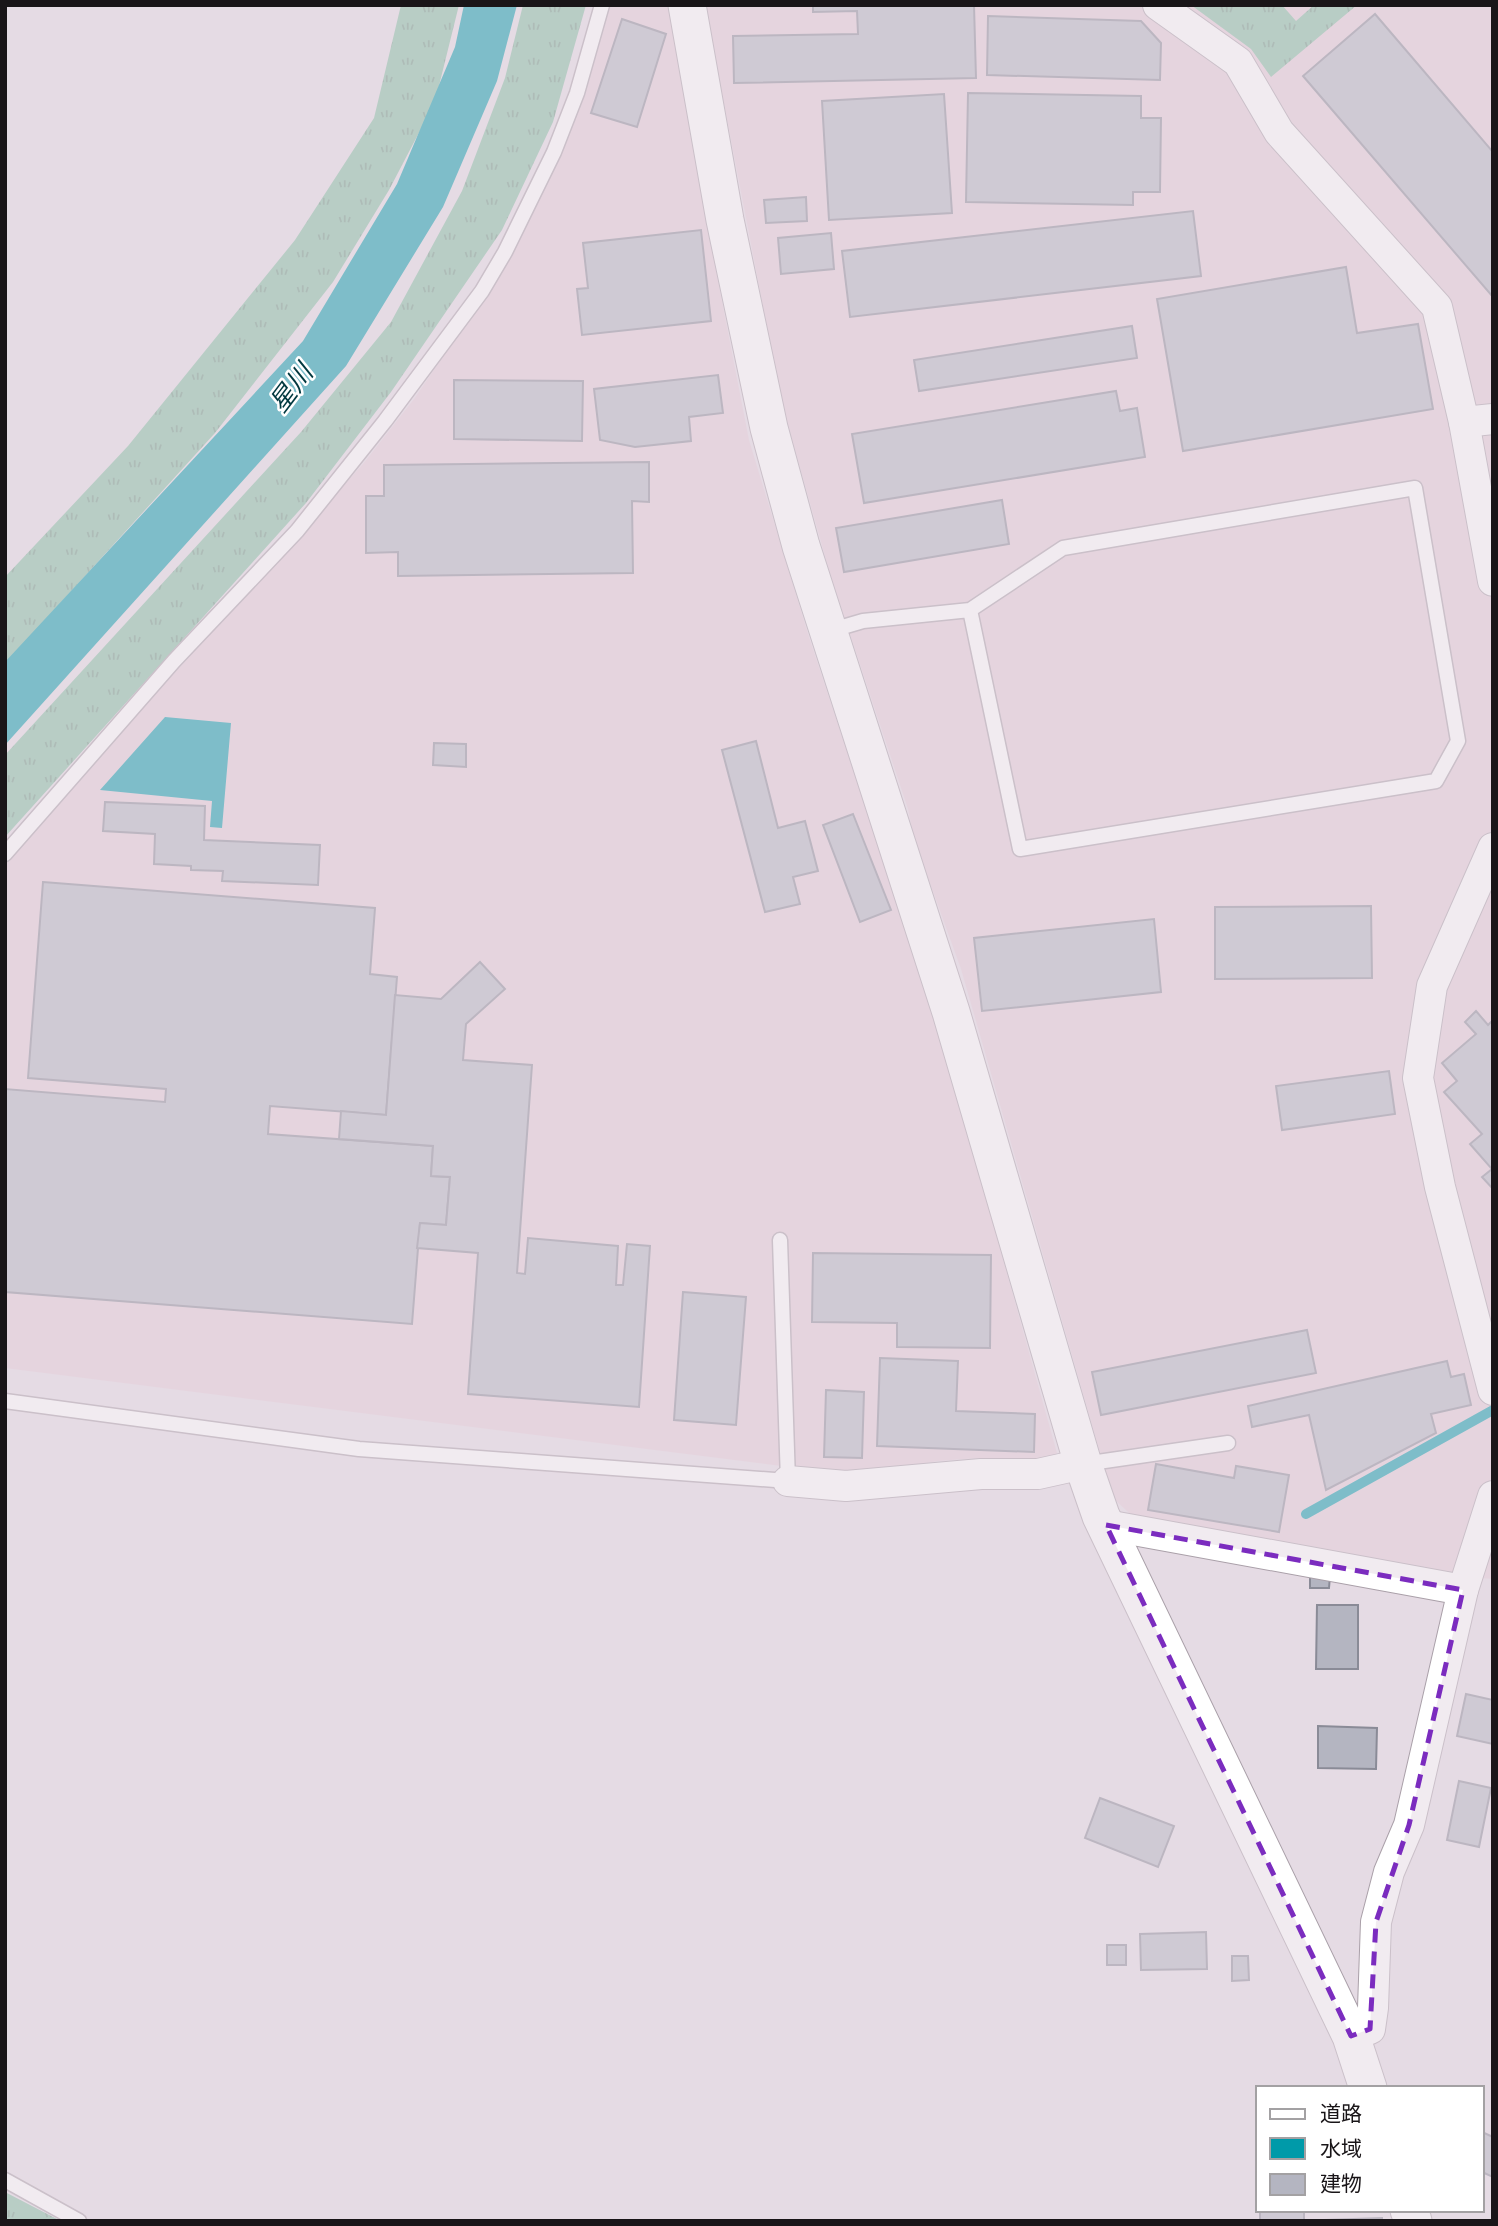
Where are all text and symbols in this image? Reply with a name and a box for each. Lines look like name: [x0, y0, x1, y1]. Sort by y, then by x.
water label: 星川: [260, 353, 324, 420]
legend: [1256, 2086, 1484, 2212]
text: 道路: [1320, 2099, 1362, 2129]
text: 水域: [1320, 2134, 1362, 2164]
text: 建物: [1320, 2169, 1362, 2199]

